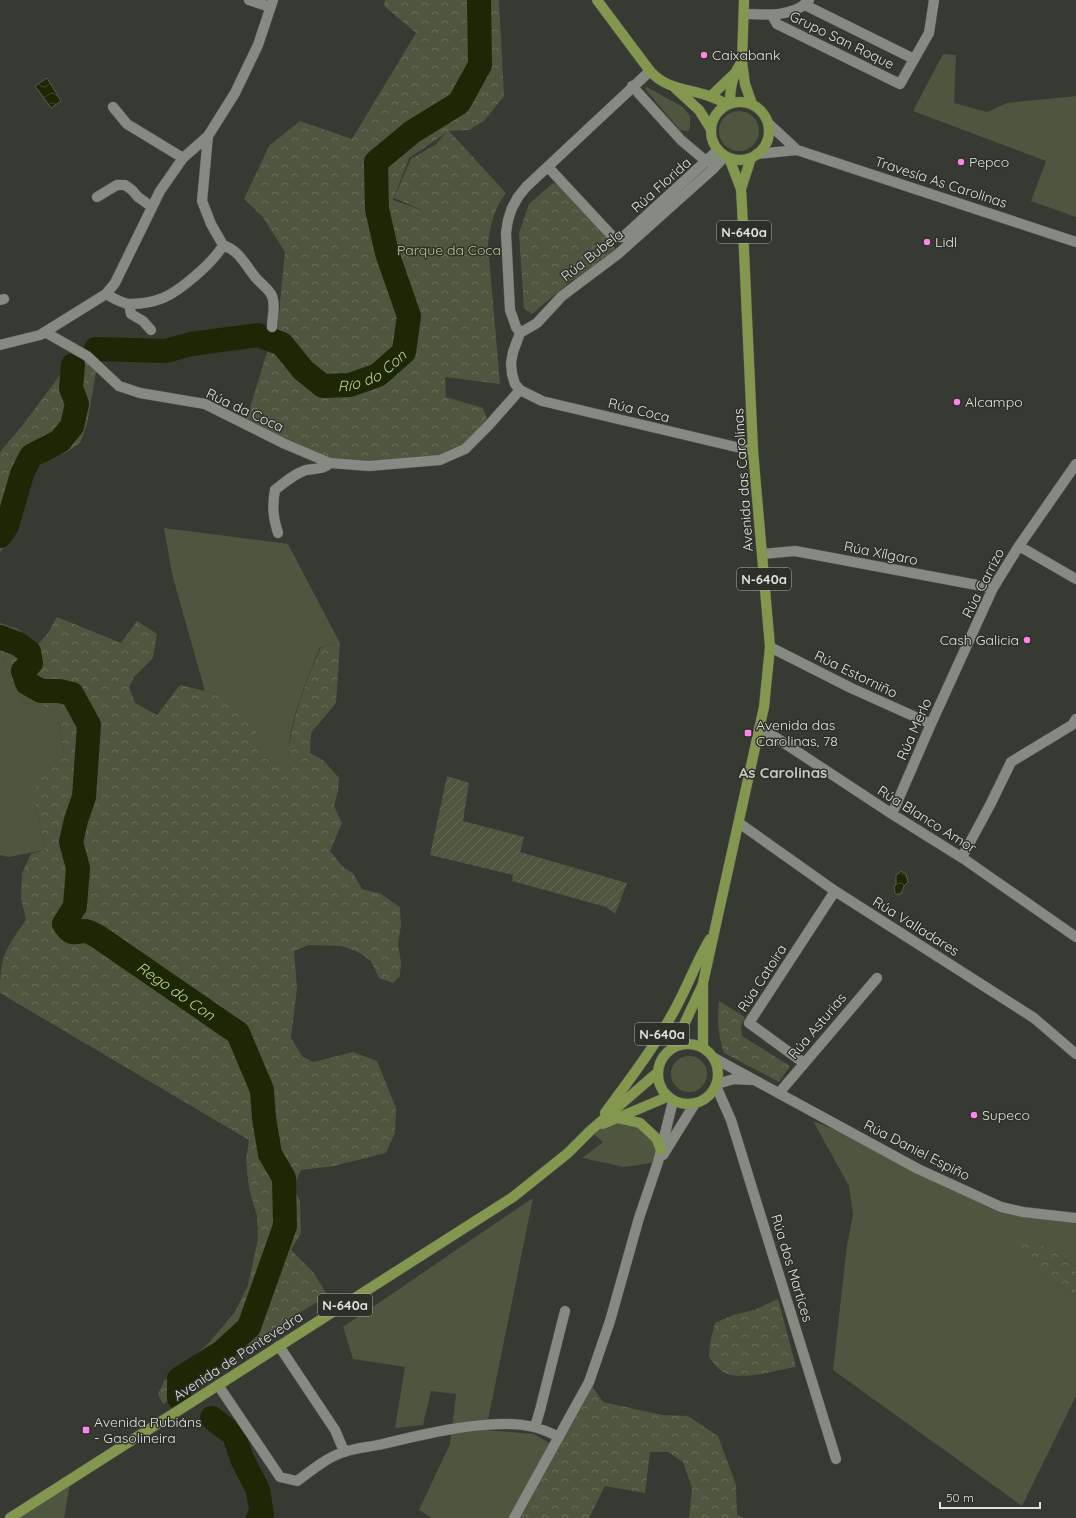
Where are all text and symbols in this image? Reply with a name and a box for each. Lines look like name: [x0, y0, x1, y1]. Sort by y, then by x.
street label: Grupo San Roque: [787, 7, 897, 73]
place label: Caixabank: [712, 46, 780, 64]
marker: Caixabank: [699, 50, 709, 60]
street label: Travesía As Carolinas: [872, 152, 1010, 212]
street label: Rúa Florida: [627, 153, 695, 217]
place label: Pepco: [969, 153, 1009, 171]
marker: Pepco: [956, 157, 966, 167]
road number: N-640a: [717, 221, 771, 243]
street label: Rúa Bubela: [557, 225, 627, 285]
place label: Lidl: [935, 233, 957, 251]
marker: Lidl: [922, 237, 932, 247]
park label: Parque da Coca: [397, 241, 501, 259]
water label: Río do Con: [337, 345, 410, 395]
street label: Rúa da Coca: [203, 384, 287, 436]
place label: Alcampo: [965, 393, 1023, 411]
street label: Rúa Coca: [606, 394, 672, 426]
marker: Alcampo: [952, 397, 962, 407]
street label: Avenida das Carolinas: [729, 408, 757, 552]
street label: Rúa Xílgaro: [843, 537, 919, 569]
street label: Rúa Carrizo: [958, 545, 1008, 621]
road number: N-640a: [737, 568, 791, 590]
place label: Cash Galicia: [940, 631, 1019, 649]
marker: Cash Galicia: [1022, 635, 1032, 645]
street label: Rúa Estorniño: [812, 646, 900, 702]
street label: Rúa Merlo: [892, 695, 936, 763]
place label: Avenida das Carolinas, 78: [756, 716, 838, 750]
marker: Avenida das Carolinas, 78: [743, 728, 753, 738]
district label: As Carolinas: [739, 763, 827, 782]
street label: Rúa Blanco Amor: [874, 781, 980, 857]
street label: Rúa Valladares: [869, 892, 963, 960]
street label: Rúa Catoira: [733, 941, 791, 1015]
water label: Rego do Con: [134, 957, 219, 1024]
street label: Rúa Asturias: [784, 989, 850, 1063]
road number: N-640a: [635, 1023, 689, 1045]
place label: Supeco: [982, 1106, 1030, 1124]
marker: Supeco: [969, 1110, 979, 1120]
street label: Rúa Daniel Espiño: [861, 1116, 973, 1184]
street label: Rúa dos Martices: [767, 1212, 817, 1324]
road number: N-640a: [318, 1294, 372, 1316]
street label: Avenida de Pontevedra: [170, 1307, 306, 1405]
place label: Avenida Rubiáns - Gasolineira: [94, 1413, 202, 1447]
marker: Avenida Rubiáns - Gasolineira: [81, 1425, 91, 1435]
scale bar: [940, 1484, 1040, 1510]
text: 50 m: [946, 1490, 974, 1505]

